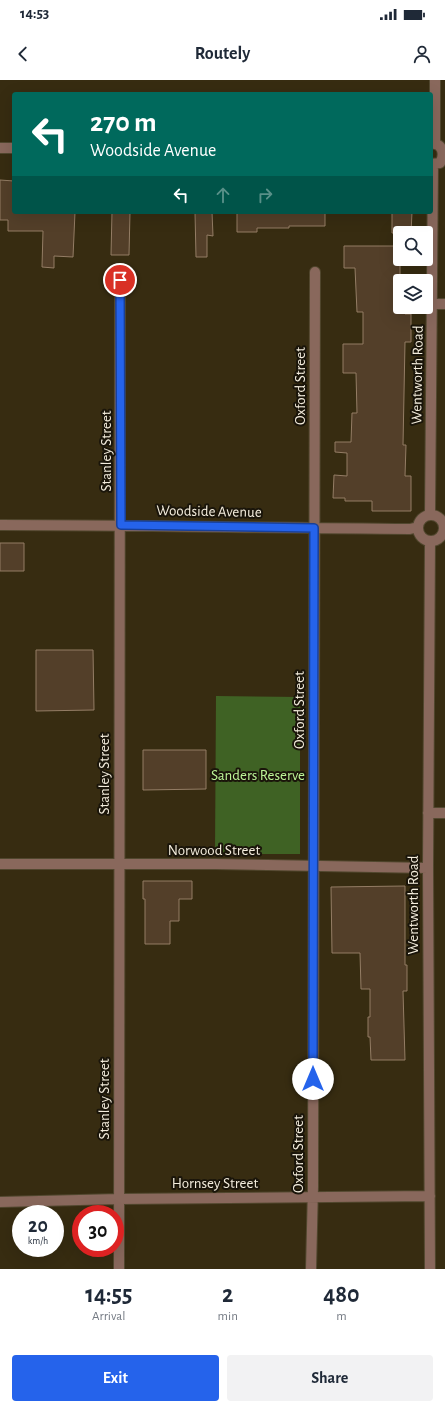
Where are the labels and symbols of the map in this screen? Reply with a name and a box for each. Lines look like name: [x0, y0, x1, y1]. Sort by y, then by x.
pin: [103, 263, 137, 297]
street label: Wentworth Road: [409, 325, 426, 425]
street label: Oxford Street: [293, 347, 308, 425]
street label: Stanley Street: [99, 410, 114, 492]
street label: Woodside Avenue: [156, 503, 262, 520]
street label: Oxford Street: [292, 671, 307, 749]
street label: Stanley Street: [97, 733, 112, 815]
park label: Sanders Reserve: [211, 768, 305, 783]
street label: Norwood Street: [168, 843, 260, 858]
street label: Wentworth Road: [406, 855, 421, 955]
street label: Stanley Street: [97, 1058, 112, 1140]
position arrow: [292, 1058, 334, 1100]
street label: Oxford Street: [291, 1115, 306, 1193]
street label: Hornsey Street: [172, 1176, 258, 1191]
speed limit sign: 30: [72, 1205, 124, 1257]

